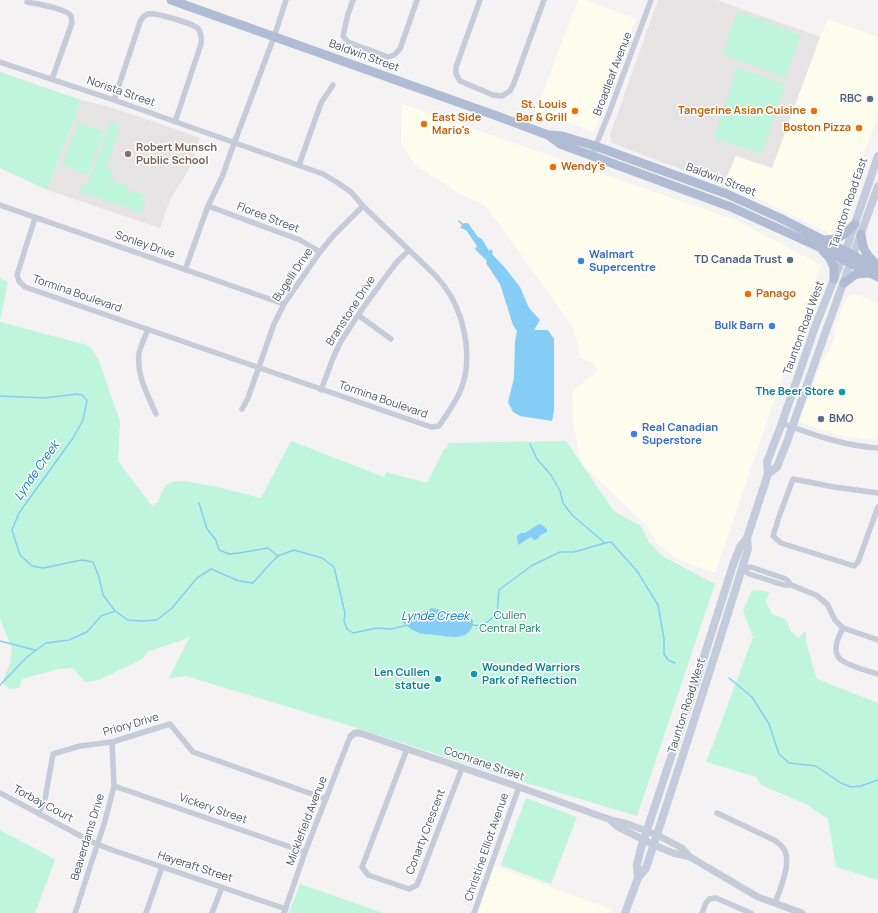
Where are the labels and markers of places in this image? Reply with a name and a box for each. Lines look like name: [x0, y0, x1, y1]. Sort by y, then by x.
place label: RBC: [840, 92, 862, 106]
marker: RBC: [865, 94, 875, 104]
place label: St. Louis Bar & Grill: [516, 98, 567, 124]
place label: Tangerine Asian Cuisine: [678, 104, 806, 118]
marker: St. Louis Bar & Grill: [570, 106, 580, 116]
marker: Tangerine Asian Cuisine: [809, 106, 819, 116]
place label: East Side Mario's: [432, 111, 481, 137]
marker: East Side Mario's: [419, 119, 429, 129]
place label: Boston Pizza: [783, 121, 851, 135]
marker: Boston Pizza: [854, 123, 864, 133]
place label: Robert Munsch Public School: [136, 141, 217, 167]
marker: Robert Munsch Public School: [123, 149, 133, 159]
place label: Wendy's: [561, 160, 605, 174]
marker: Wendy's: [548, 162, 558, 172]
place label: Walmart Supercentre: [589, 248, 656, 274]
place label: TD Canada Trust: [694, 253, 782, 267]
marker: TD Canada Trust: [785, 255, 795, 265]
marker: Walmart Supercentre: [576, 256, 586, 266]
place label: Panago: [756, 287, 796, 301]
marker: Panago: [743, 289, 753, 299]
place label: Bulk Barn: [714, 319, 764, 333]
marker: Bulk Barn: [767, 321, 777, 331]
place label: The Beer Store: [755, 385, 834, 399]
marker: The Beer Store: [837, 387, 847, 397]
place label: BMO: [829, 412, 854, 426]
marker: BMO: [816, 414, 826, 424]
place label: Real Canadian Superstore: [642, 421, 718, 447]
marker: Real Canadian Superstore: [629, 429, 639, 439]
place label: Wounded Warriors Park of Reflection: [482, 661, 580, 687]
place label: Len Cullen statue: [374, 666, 430, 692]
marker: Wounded Warriors Park of Reflection: [469, 669, 479, 679]
marker: Len Cullen statue: [433, 674, 443, 684]

